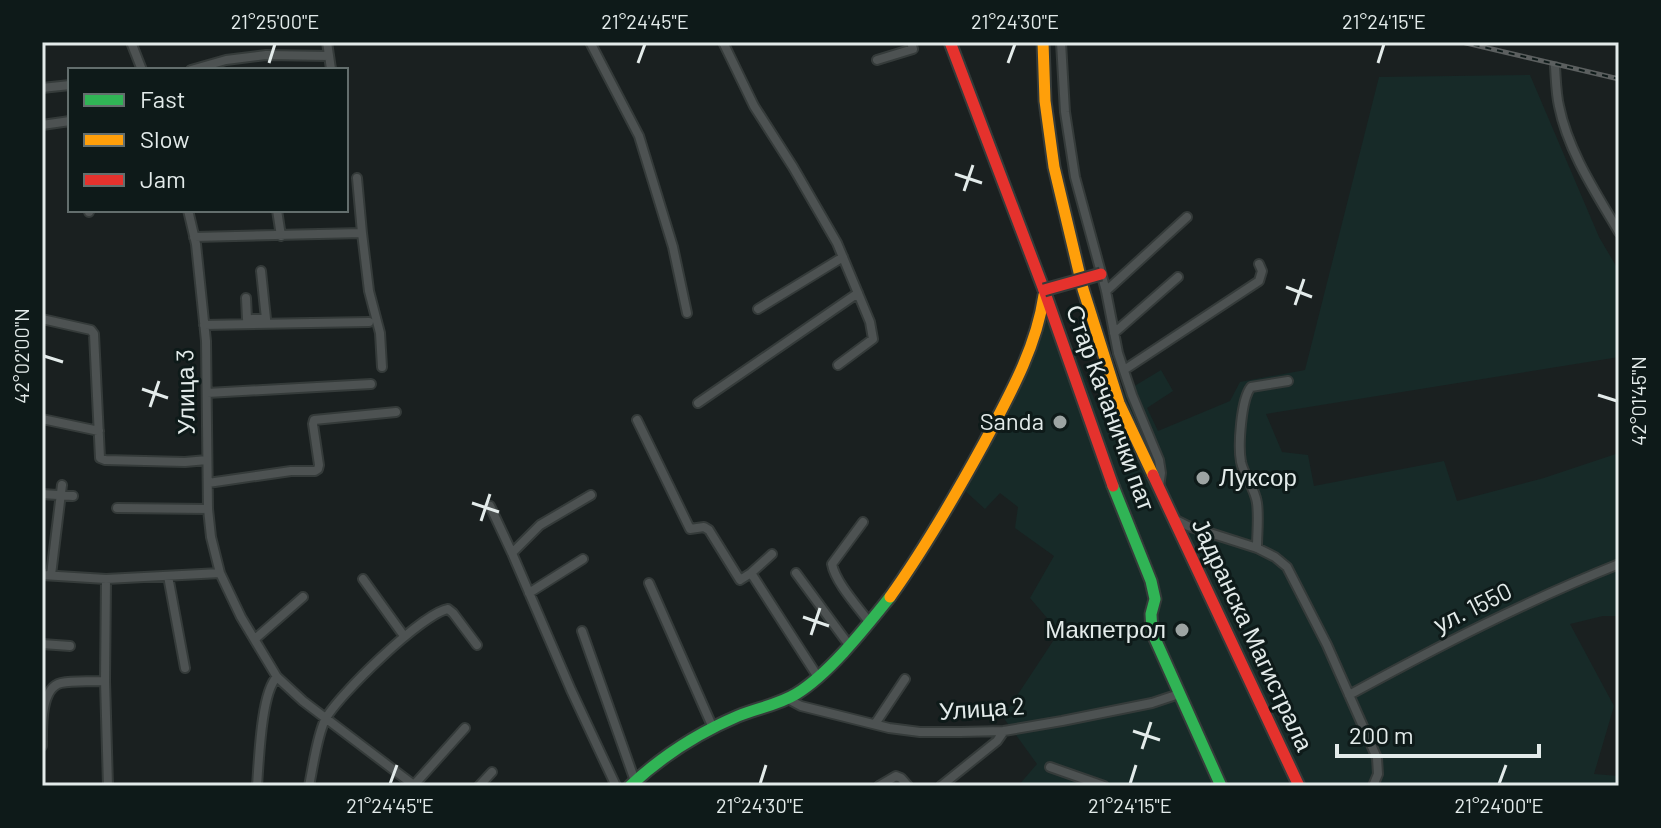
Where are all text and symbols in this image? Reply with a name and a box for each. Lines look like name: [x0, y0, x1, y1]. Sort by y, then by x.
text: 21°25'00"E: [231, 9, 319, 33]
text: 21°24'45"E: [601, 9, 689, 33]
text: 21°24'30"E: [971, 9, 1059, 33]
text: 21°24'15"E: [1342, 9, 1426, 33]
legend: [68, 68, 348, 212]
text: Fast: [140, 84, 185, 113]
text: Slow: [140, 124, 189, 153]
text: Jam: [140, 164, 186, 193]
street label: Стар Качанички пат: [1061, 301, 1162, 514]
text: 42°02'00"N: [9, 308, 33, 404]
street label: Улица 3: [169, 349, 200, 435]
text: 42°01'45"N: [1626, 356, 1650, 446]
place label: Sanda: [980, 406, 1044, 435]
marker: Sanda: [1051, 413, 1069, 431]
place label: Луксор: [1219, 462, 1297, 491]
marker: Луксор: [1194, 469, 1212, 487]
street label: Јадранска Магистрала: [1187, 513, 1320, 756]
street label: ул. 1550: [1428, 575, 1516, 638]
place label: Макпетрол: [1045, 614, 1166, 643]
marker: Макпетрол: [1173, 621, 1191, 639]
street label: Улица 2: [938, 690, 1026, 725]
scale bar: [1337, 708, 1539, 758]
text: 200 m: [1349, 720, 1414, 749]
text: 21°24'45"E: [346, 793, 434, 817]
text: 21°24'30"E: [716, 793, 804, 817]
text: 21°24'15"E: [1088, 793, 1172, 817]
text: 21°24'00"E: [1454, 793, 1544, 817]

